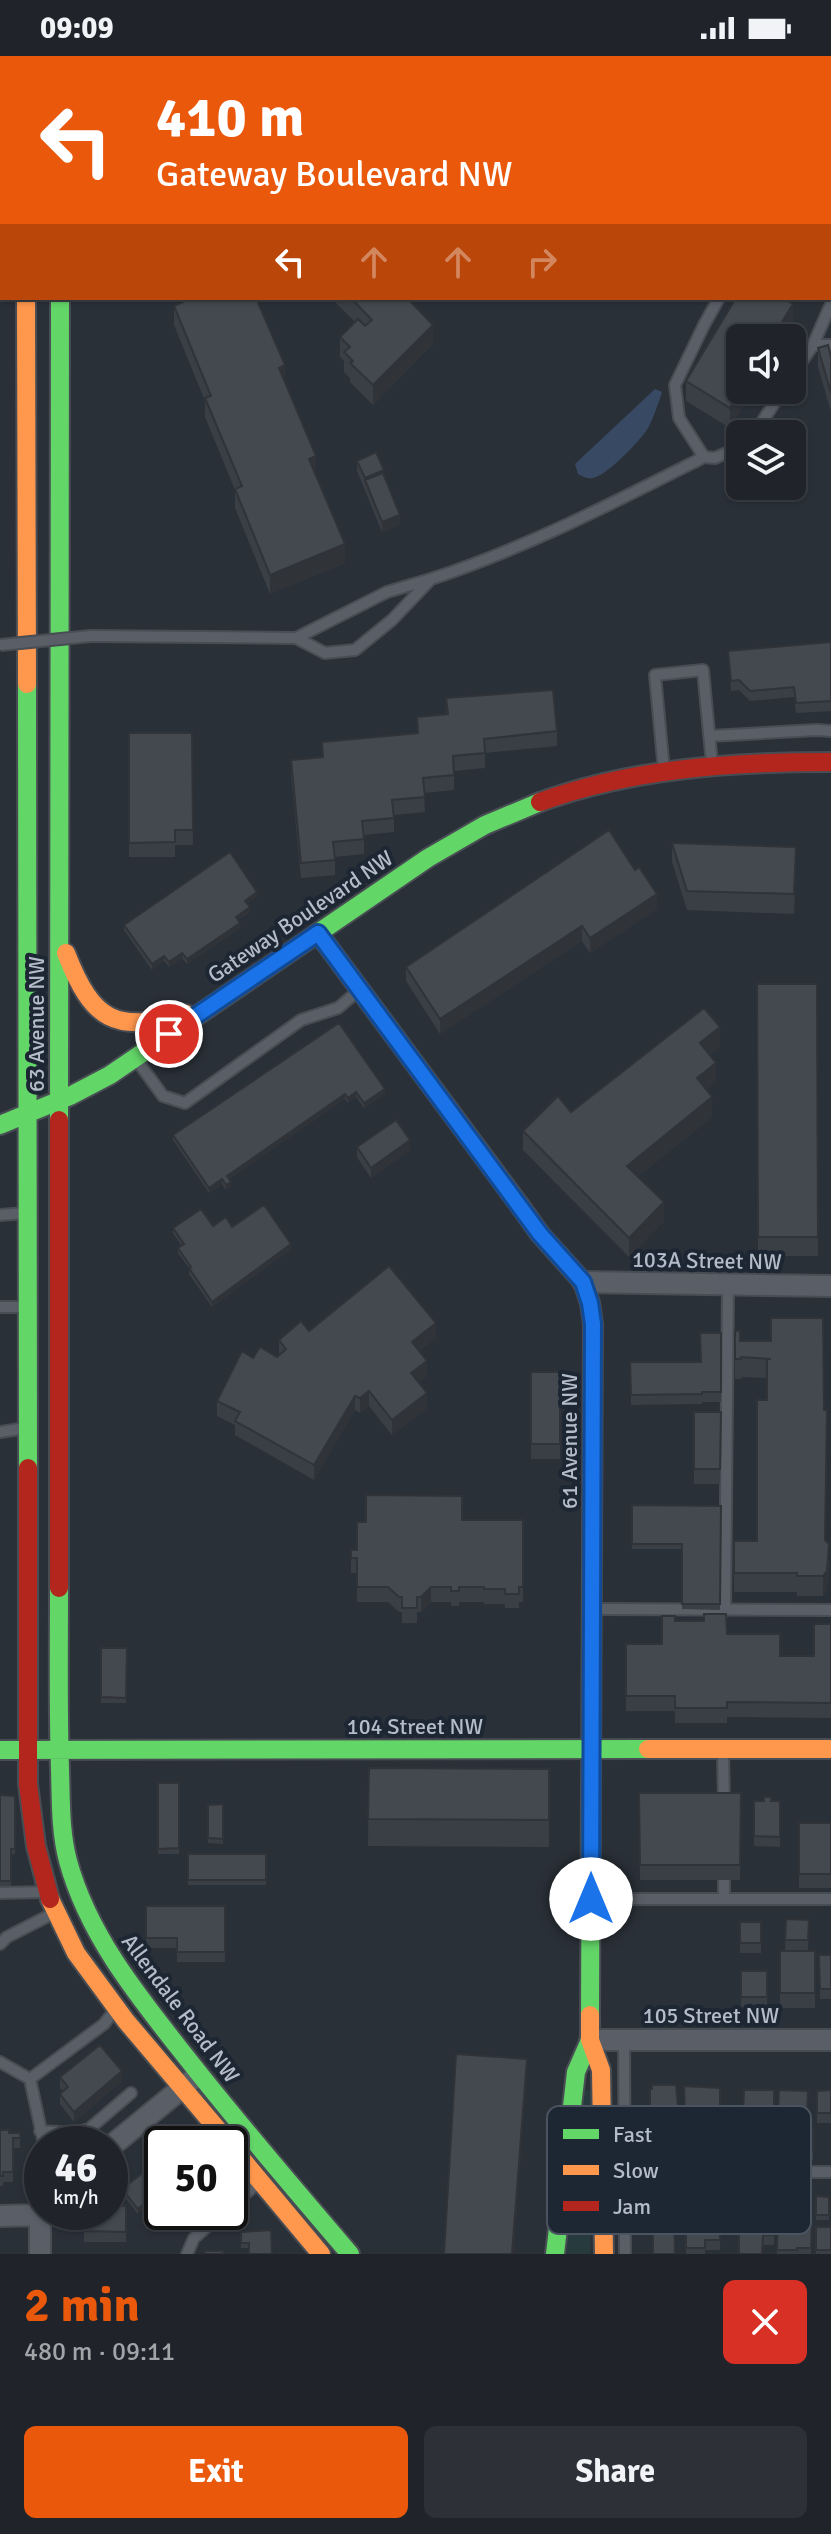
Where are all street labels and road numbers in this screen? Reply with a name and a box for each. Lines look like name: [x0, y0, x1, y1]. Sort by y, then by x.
street label: Gateway Boulevard NW: [202, 844, 398, 989]
street label: 63 Avenue NW: [23, 956, 50, 1092]
street label: 103A Street NW: [632, 1246, 782, 1275]
street label: 61 Avenue NW: [556, 1373, 583, 1509]
street label: 104 Street NW: [347, 1713, 483, 1740]
street label: Allendale Road NW: [116, 1929, 245, 2088]
street label: 105 Street NW: [643, 2002, 779, 2029]

